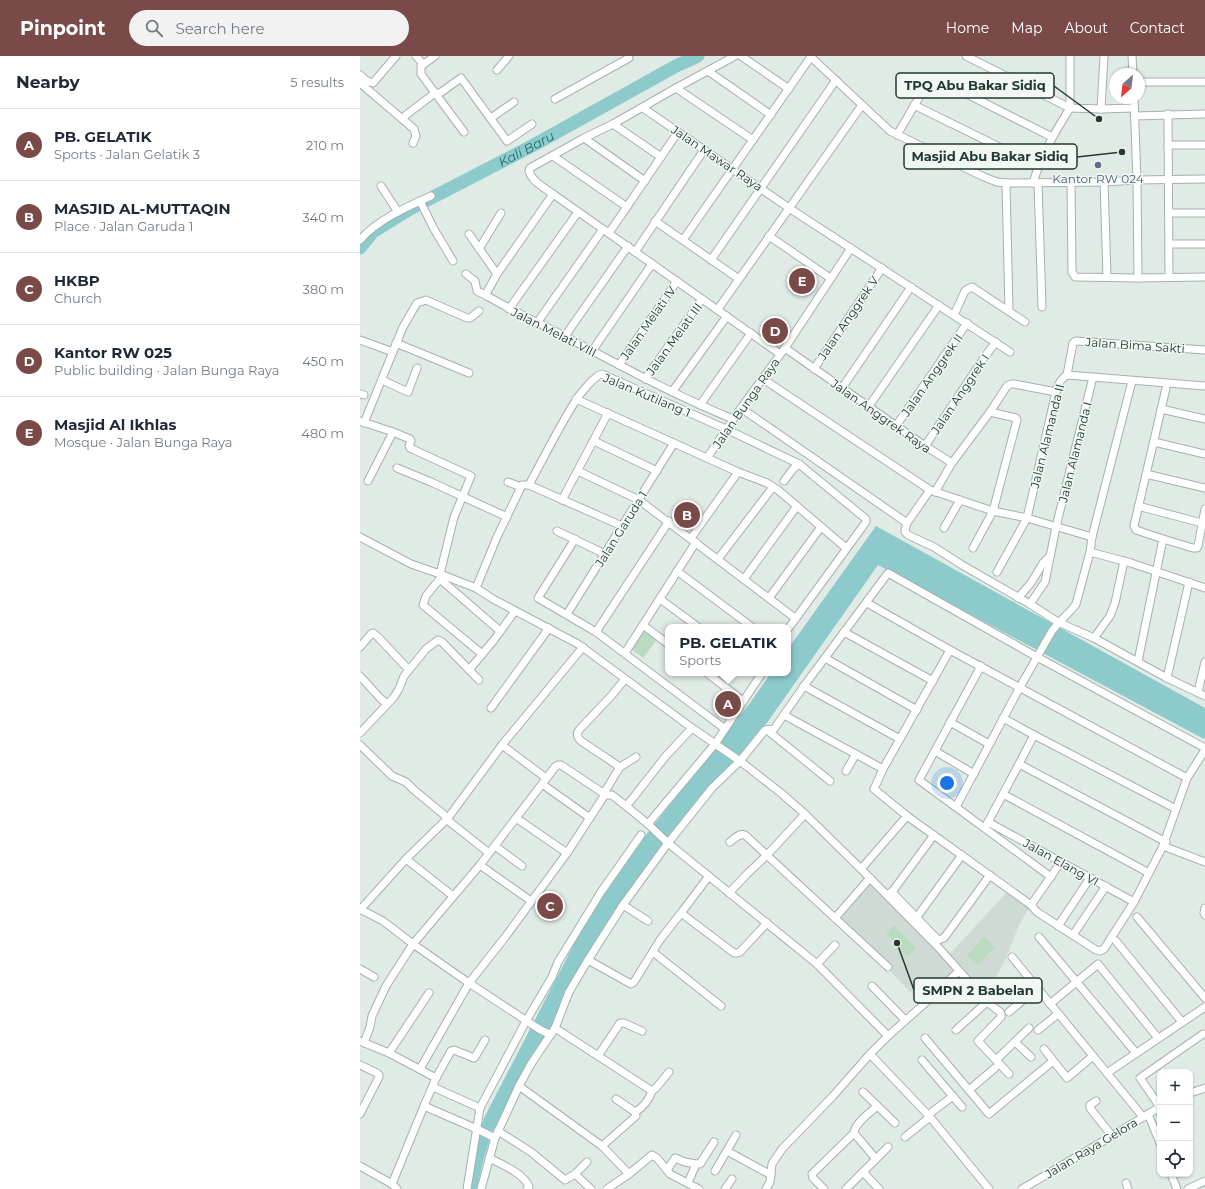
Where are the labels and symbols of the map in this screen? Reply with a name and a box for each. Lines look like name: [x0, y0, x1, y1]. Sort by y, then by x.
north arrow: [1109, 68, 1145, 104]
callout: TPQ Abu Bakar Sidiq: [896, 73, 1054, 98]
text: TPQ Abu Bakar Sidiq: [904, 77, 1046, 93]
street label: Jalan Mawar Raya: [668, 121, 766, 194]
water label: Kali Baru: [496, 127, 557, 170]
callout: Masjid Abu Bakar Sidiq: [904, 144, 1077, 169]
text: Masjid Abu Bakar Sidiq: [911, 148, 1069, 164]
marker: Kantor RW 024: [1093, 160, 1103, 170]
place label: Kantor RW 024: [1052, 171, 1144, 186]
pin: E: [789, 266, 815, 296]
street label: Jalan Anggrek V: [814, 272, 882, 364]
street label: Jalan Melati IV: [616, 283, 679, 364]
street label: Jalan Melati III: [642, 300, 705, 379]
street label: Jalan Melati VIII: [508, 304, 599, 360]
pin: D: [762, 316, 788, 346]
street label: Jalan Anggrek II: [898, 331, 966, 419]
street label: Jalan Bima Sakti: [1084, 334, 1185, 356]
street label: Jalan Anggrek I: [928, 351, 992, 437]
street label: Jalan Bunga Raya: [709, 355, 783, 452]
street label: Jalan Kutilang 1: [600, 369, 693, 420]
street label: Jalan Anggrek Raya: [827, 375, 934, 456]
street label: Jalan Alamanda II: [1027, 382, 1067, 491]
street label: Jalan Alamanda I: [1055, 400, 1095, 505]
street label: Jalan Garuda 1: [591, 488, 650, 571]
pin: B: [674, 500, 700, 530]
pin: A: [715, 689, 741, 719]
your location: [937, 773, 957, 793]
street label: Jalan Elang VI: [1020, 835, 1101, 889]
pin: C: [537, 891, 563, 921]
callout: SMPN 2 Babelan: [914, 978, 1042, 1003]
text: SMPN 2 Babelan: [922, 982, 1034, 998]
street label: Jalan Raya Gelora: [1041, 1114, 1140, 1182]

